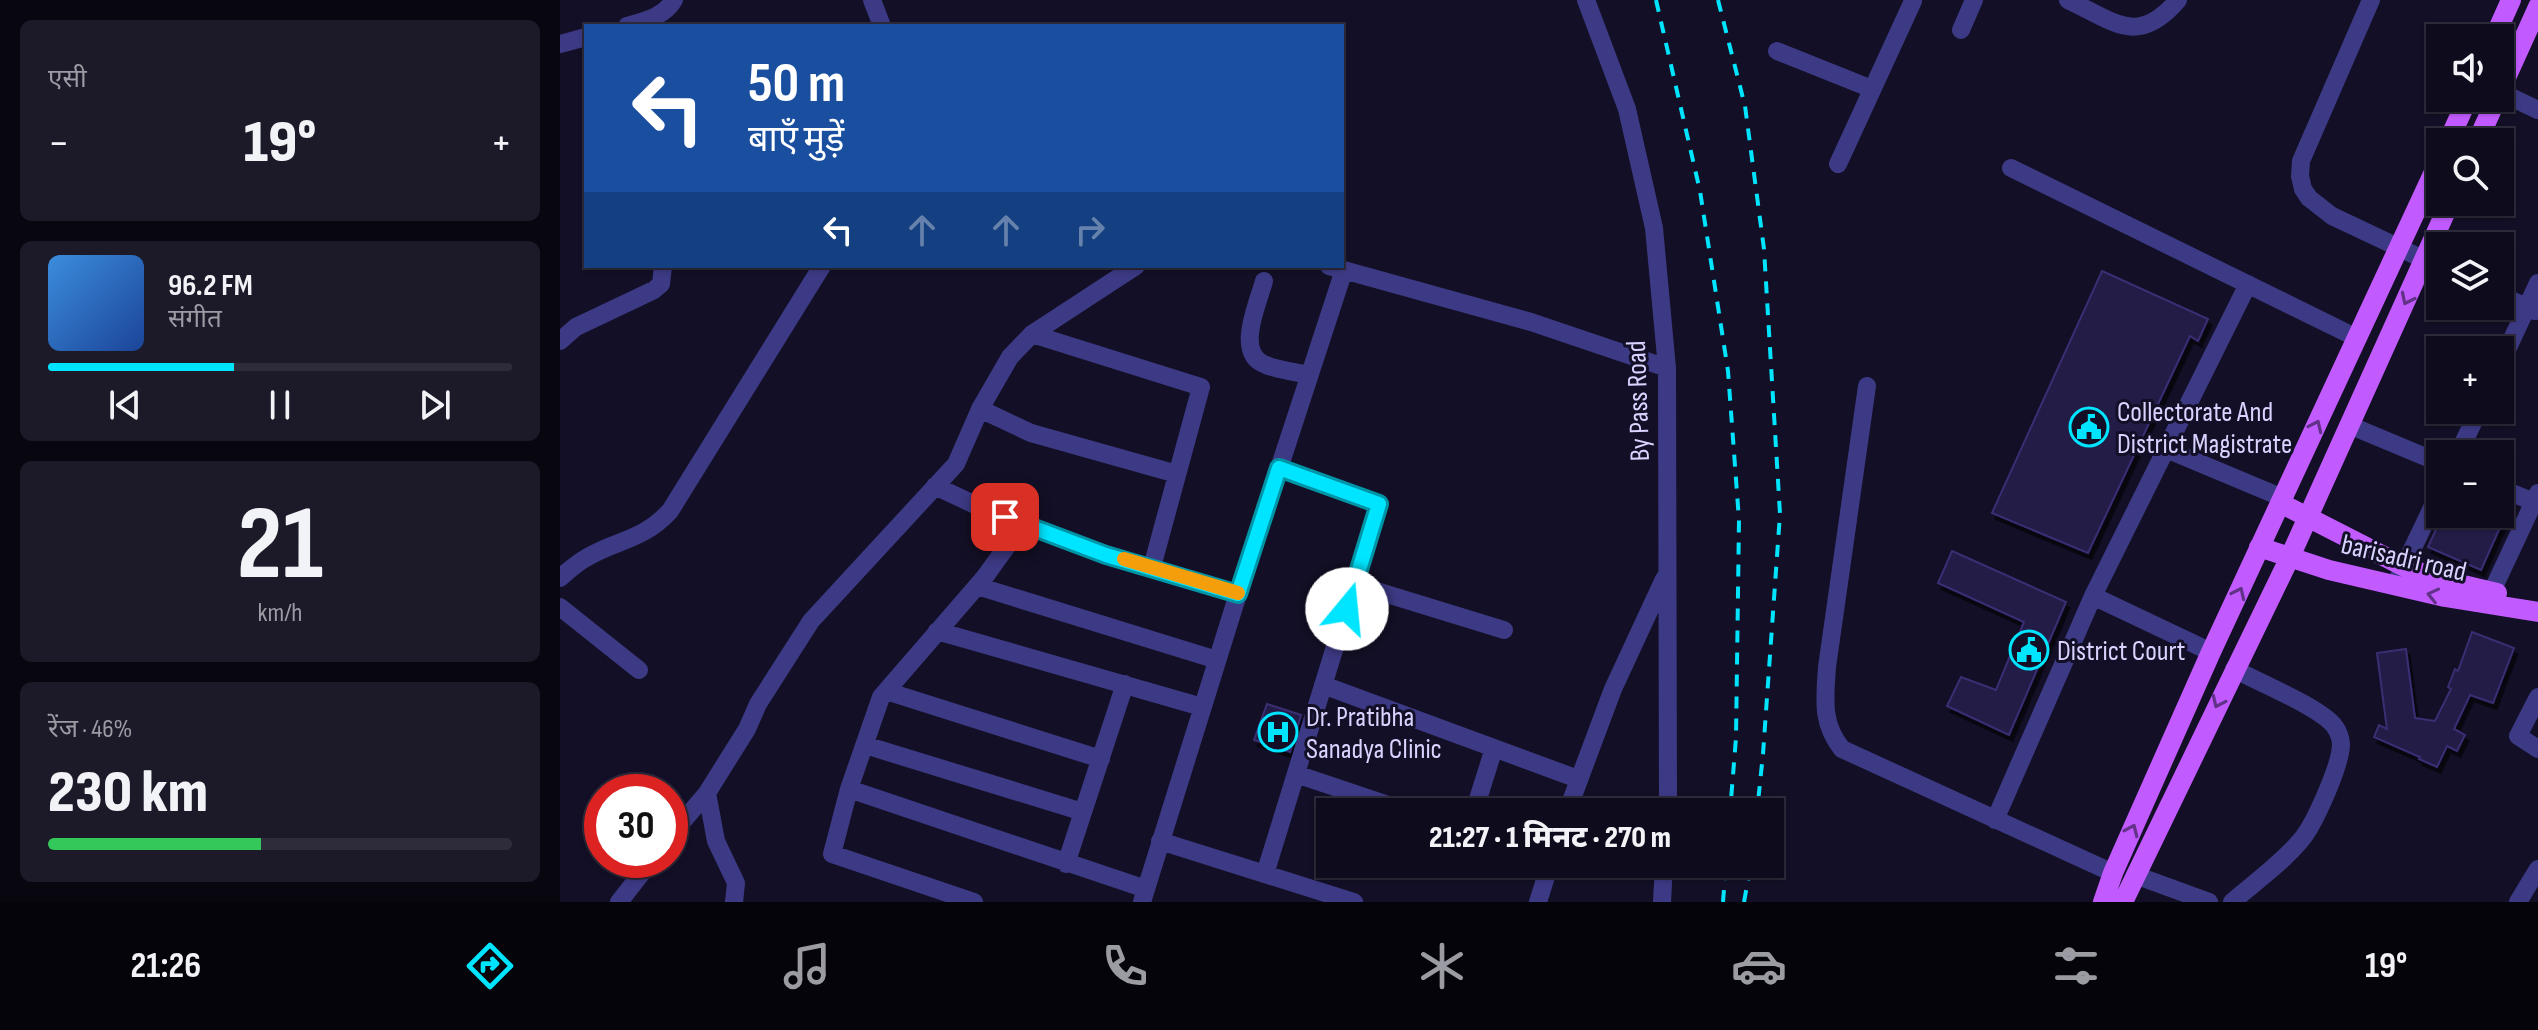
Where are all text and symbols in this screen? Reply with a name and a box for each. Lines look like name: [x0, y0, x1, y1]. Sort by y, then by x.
map controls: [2426, 24, 2514, 528]
button: sound: [2426, 24, 2514, 112]
text: 50 m: [748, 51, 845, 118]
icon: left: [616, 56, 720, 160]
text: एसी: [48, 64, 87, 95]
text: 19°: [243, 107, 317, 179]
text: −: [48, 117, 70, 170]
text: +: [490, 117, 512, 170]
text: बाएँ मुड़ें: [748, 119, 844, 162]
button: search: [2426, 128, 2514, 216]
icon: left: [816, 208, 860, 252]
icon: ahead: [900, 208, 944, 252]
icon: ahead: [984, 208, 1028, 252]
icon: right: [1068, 208, 1112, 252]
button: layers: [2426, 232, 2514, 320]
text: 96.2 FM: [168, 268, 253, 304]
one-way arrow: [2401, 291, 2417, 305]
text: संगीत: [168, 304, 222, 335]
button: +: [2426, 336, 2514, 424]
street label: By Pass Road: [1620, 340, 1657, 462]
icon: previous: [103, 383, 147, 427]
icon: pause: [258, 383, 302, 427]
icon: next: [413, 383, 457, 427]
place label: Collectorate And District Magistrate: [2117, 396, 2292, 461]
public building icon: Collectorate And District Magistrate: [2068, 406, 2110, 448]
one-way arrow: [2306, 419, 2322, 434]
button: −: [2426, 440, 2514, 528]
text: 21: [237, 483, 323, 608]
pin: [971, 483, 1039, 551]
icon: arrive: [983, 495, 1027, 539]
street label: barisadri road: [2338, 528, 2469, 589]
position arrow: [1305, 567, 1389, 651]
one-way arrow: [2229, 586, 2245, 601]
one-way arrow: [2427, 587, 2441, 604]
text: km/h: [258, 598, 302, 629]
public building icon: District Court: [2008, 629, 2050, 671]
place label: District Court: [2057, 635, 2185, 668]
one-way arrow: [2212, 694, 2228, 708]
place label: Dr. Pratibha Sanadya Clinic: [1306, 701, 1442, 766]
hospital icon: Dr. Pratibha Sanadya Clinic: [1257, 711, 1299, 753]
text: रेंज · 46%: [48, 714, 132, 745]
text: 230 km: [48, 757, 208, 829]
speed limit sign: 30: [584, 774, 688, 878]
text: 21:27 · 1 मिनट · 270 m: [1429, 820, 1671, 856]
one-way arrow: [2122, 824, 2138, 838]
icon: directions: [462, 938, 518, 994]
icon: music: [779, 938, 835, 994]
icon: phone: [1097, 938, 1153, 994]
icon: climate: [1414, 938, 1470, 994]
icon: car: [1731, 938, 1787, 994]
icon: filters: [2048, 938, 2104, 994]
text: 21:26: [131, 945, 201, 988]
text: 19°: [2365, 945, 2407, 988]

